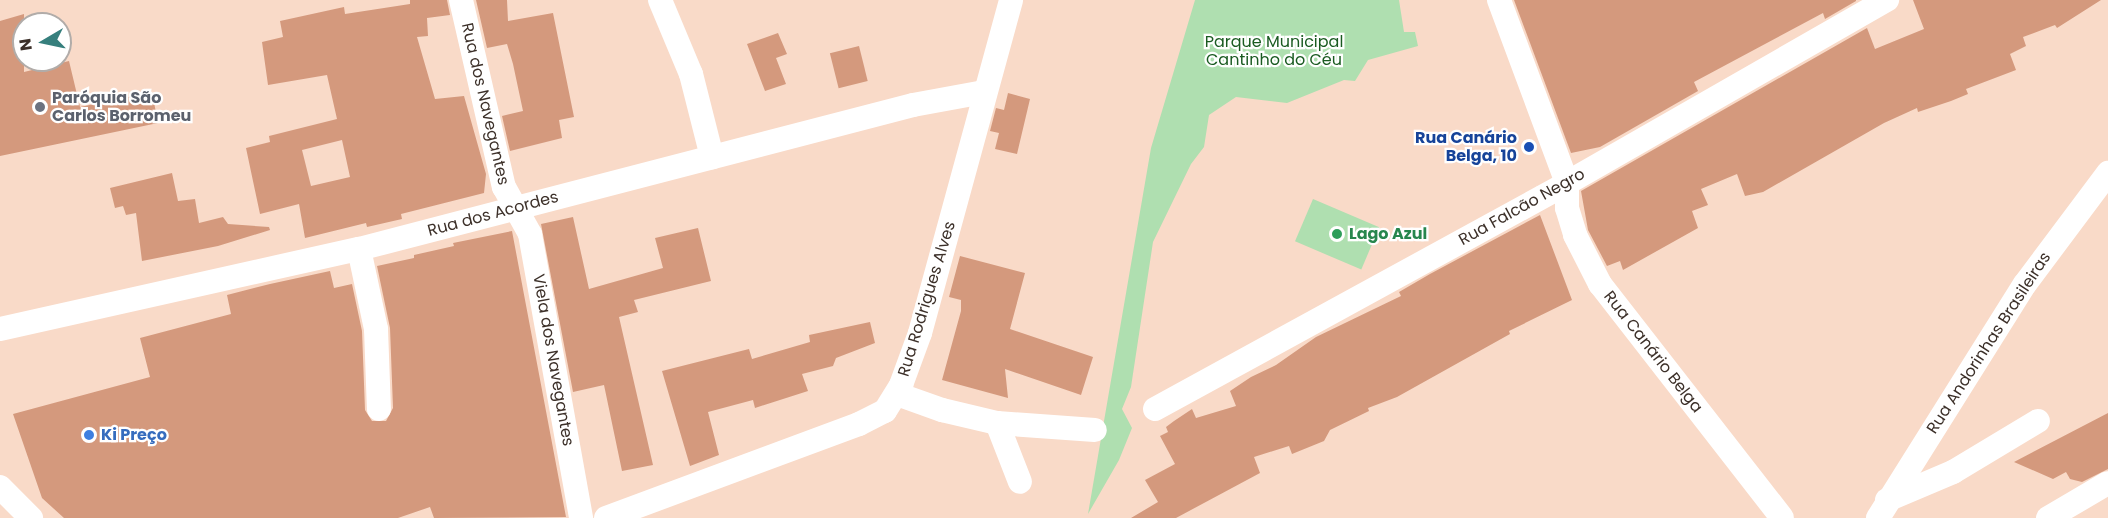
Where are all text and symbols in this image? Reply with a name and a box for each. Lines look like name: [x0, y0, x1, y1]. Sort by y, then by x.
north arrow: [12, 12, 72, 72]
street label: Rua dos Navegantes: [457, 21, 513, 187]
park label: Parque Municipal Cantinho do Céu: [1205, 32, 1343, 70]
text: N: [13, 37, 38, 52]
place label: Paróquia São Carlos Borromeu: [52, 88, 191, 126]
marker: Paróquia São Carlos Borromeu: [33, 100, 47, 114]
place label: Rua Canário Belga, 10: [1415, 128, 1517, 166]
marker: Rua Canário Belga, 10: [1522, 140, 1536, 154]
street label: Rua Falcão Negro: [1456, 164, 1588, 250]
street label: Rua dos Acordes: [426, 187, 560, 241]
street label: Rua Rodrigues Alves: [894, 219, 960, 379]
place label: Lago Azul: [1349, 224, 1427, 244]
marker: Lago Azul: [1330, 227, 1344, 241]
street label: Rua Andorinhas Brasileiras: [1923, 249, 2055, 437]
street label: Viela dos Navegantes: [528, 273, 578, 447]
street label: Rua Canário Belga: [1600, 287, 1706, 417]
place label: Ki Preço: [101, 425, 167, 445]
marker: Ki Preço: [82, 428, 96, 442]

